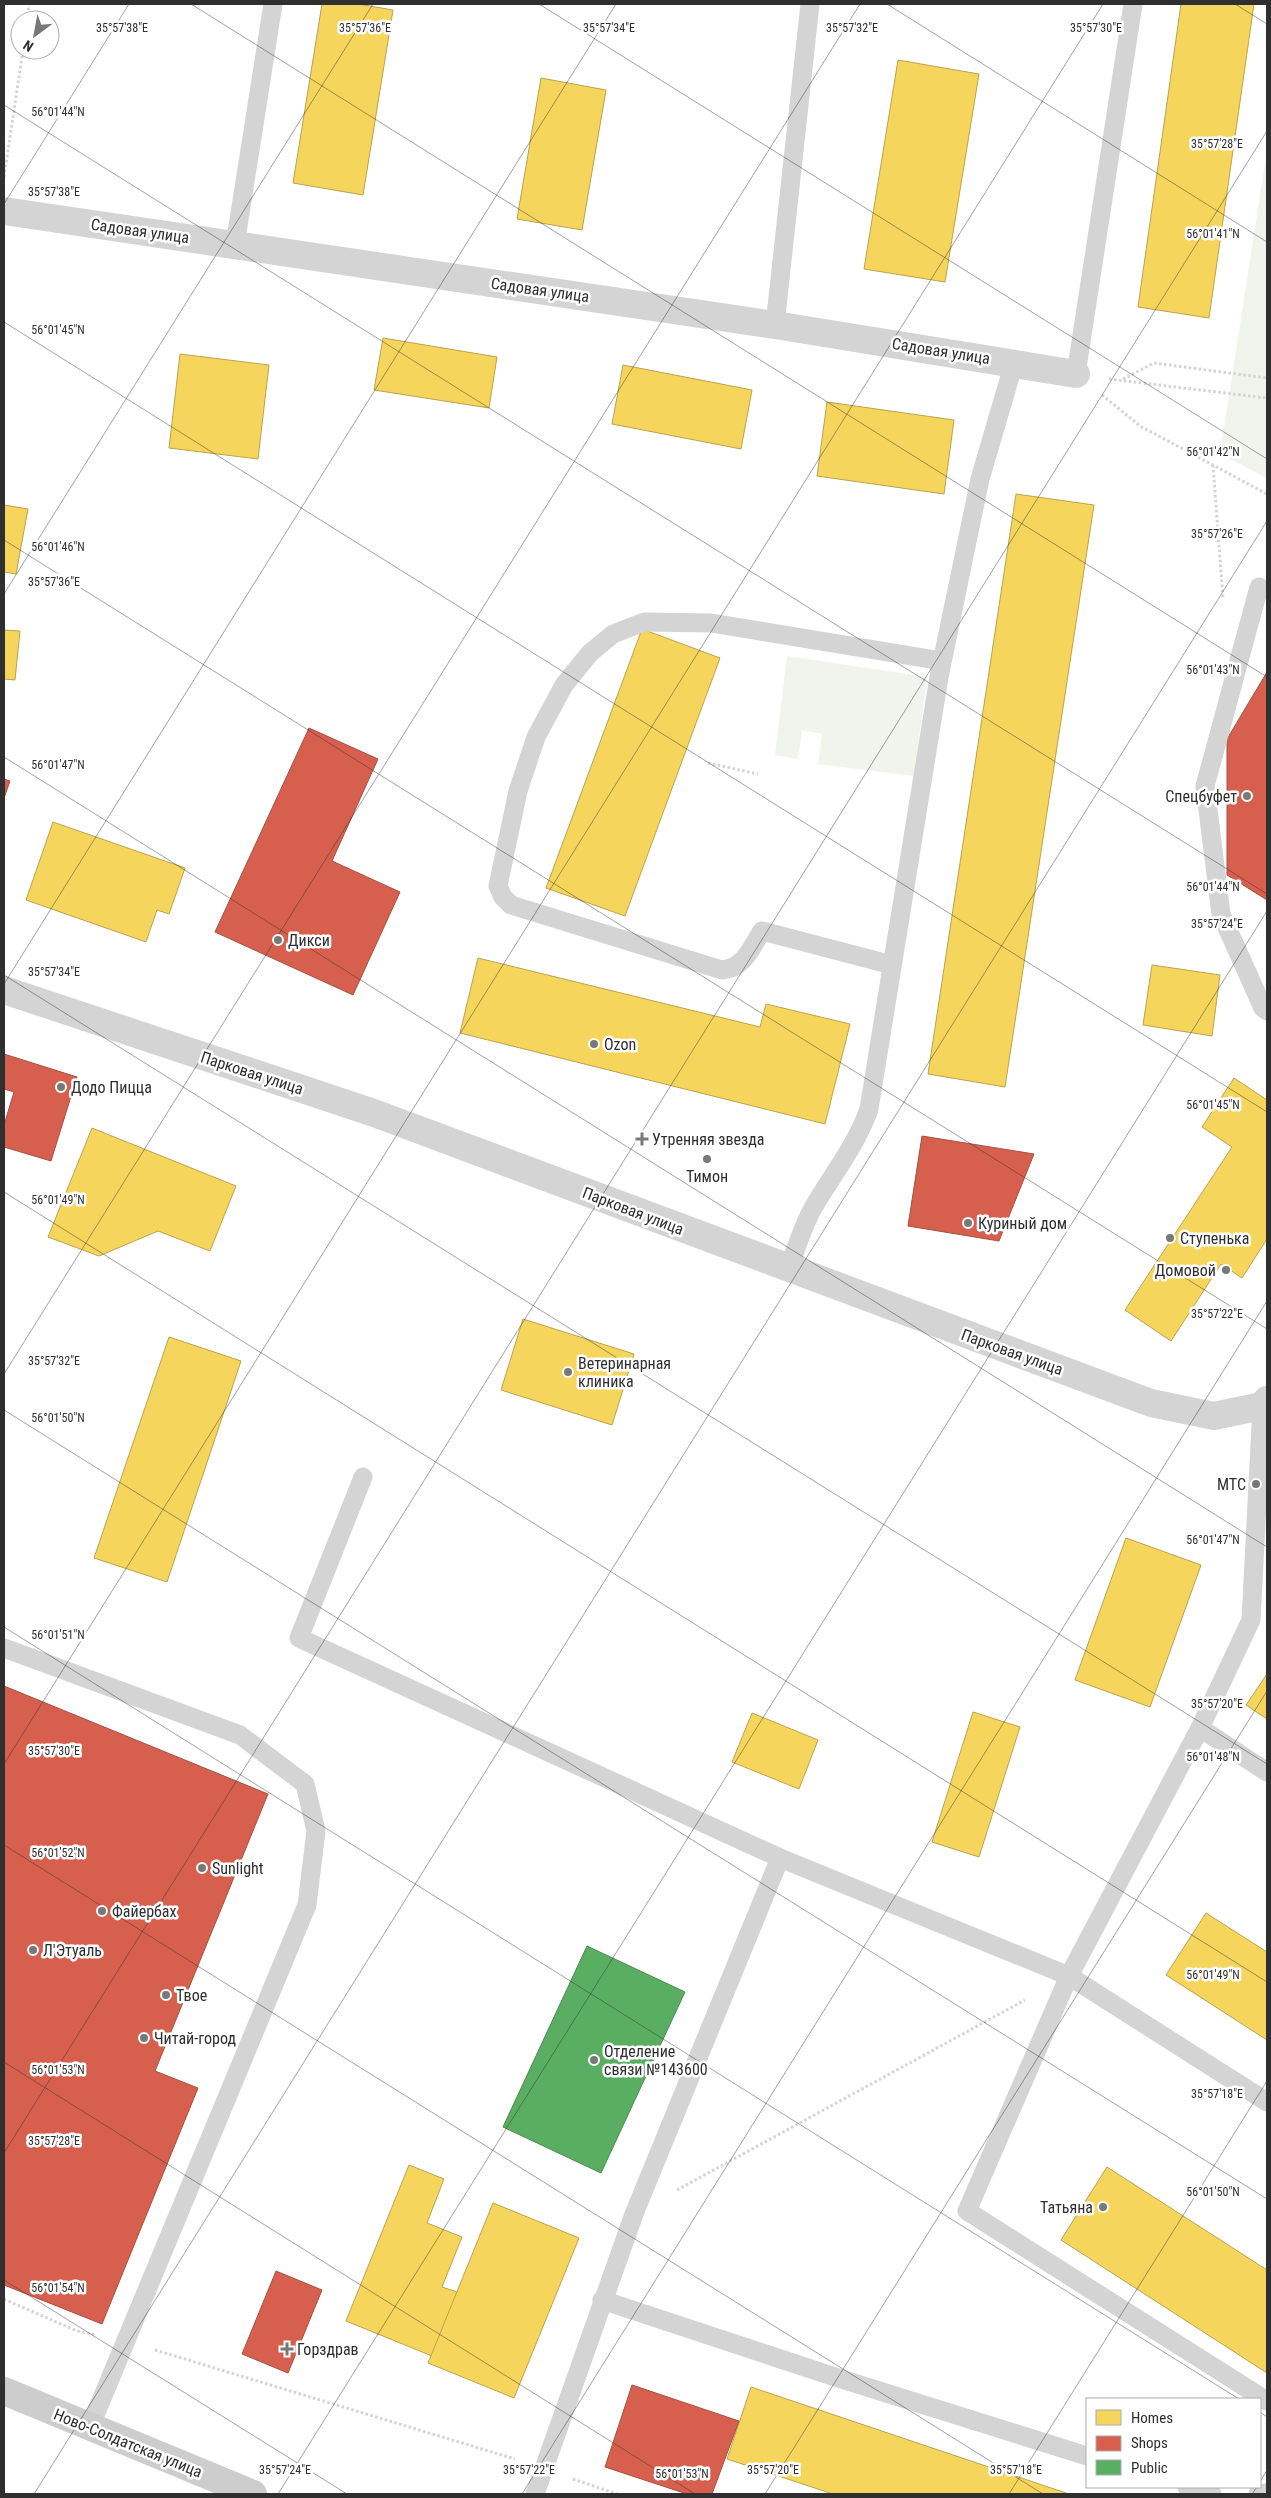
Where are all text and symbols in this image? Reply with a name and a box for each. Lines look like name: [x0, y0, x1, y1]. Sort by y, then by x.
north arrow: [10, 10, 60, 60]
text: 35°57'38"E: [96, 21, 148, 35]
text: 35°57'36"E: [339, 21, 391, 35]
text: 35°57'34"E: [583, 21, 635, 35]
text: 35°57'32"E: [826, 21, 878, 35]
text: 35°57'30"E: [1070, 21, 1122, 35]
text: N: [20, 37, 36, 55]
text: 56°01'44"N: [31, 105, 85, 119]
text: 35°57'28"E: [1191, 137, 1243, 151]
text: 35°57'38"E: [28, 185, 80, 199]
street label: Садовая улица: [90, 215, 190, 247]
text: 56°01'41"N: [1186, 227, 1240, 241]
street label: Садовая улица: [490, 274, 590, 306]
text: 56°01'45"N: [31, 323, 85, 337]
street label: Садовая улица: [891, 334, 991, 368]
text: 56°01'42"N: [1186, 445, 1240, 459]
text: 35°57'26"E: [1191, 527, 1243, 541]
text: 56°01'46"N: [31, 540, 85, 554]
text: 35°57'36"E: [28, 575, 80, 589]
text: 56°01'43"N: [1186, 663, 1240, 677]
text: 56°01'47"N: [31, 758, 85, 772]
place label: Спецбуфет: [1165, 787, 1237, 806]
marker: Спецбуфет: [1241, 790, 1253, 802]
text: 56°01'44"N: [1186, 880, 1240, 894]
text: 35°57'24"E: [1191, 917, 1243, 931]
place label: Дикси: [288, 931, 330, 950]
marker: Дикси: [272, 934, 284, 946]
text: 35°57'34"E: [28, 965, 80, 979]
place label: Ozon: [604, 1035, 636, 1054]
marker: Ozon: [588, 1038, 600, 1050]
street label: Парковая улица: [198, 1047, 306, 1099]
place label: Додо Пицца: [71, 1078, 152, 1097]
marker: Додо Пицца: [55, 1081, 67, 1093]
text: 56°01'45"N: [1186, 1098, 1240, 1112]
place label: Утренняя звезда: [652, 1130, 764, 1149]
marker: Утренняя звезда: [636, 1133, 648, 1145]
marker: Тимон: [701, 1153, 713, 1165]
place label: Тимон: [686, 1167, 728, 1186]
street label: Парковая улица: [580, 1183, 686, 1239]
text: 56°01'49"N: [31, 1193, 85, 1207]
place label: Куриный дом: [978, 1214, 1067, 1233]
marker: Куриный дом: [962, 1217, 974, 1229]
place label: Ступенька: [1180, 1229, 1249, 1248]
marker: Ступенька: [1164, 1232, 1176, 1244]
place label: Домовой: [1155, 1261, 1216, 1280]
marker: Домовой: [1220, 1264, 1232, 1276]
text: 35°57'22"E: [1191, 1307, 1243, 1321]
street label: Парковая улица: [959, 1325, 1065, 1379]
text: 35°57'32"E: [28, 1354, 80, 1368]
place label: Ветеринарная клиника: [578, 1354, 671, 1391]
marker: Ветеринарная клиника: [562, 1366, 574, 1378]
text: 56°01'50"N: [31, 1411, 85, 1425]
place label: МТС: [1217, 1475, 1246, 1494]
marker: МТС: [1250, 1478, 1262, 1490]
text: 56°01'47"N: [1186, 1533, 1240, 1547]
text: 56°01'51"N: [31, 1628, 85, 1642]
text: 35°57'20"E: [1191, 1697, 1243, 1711]
text: 35°57'30"E: [28, 1744, 80, 1758]
text: 56°01'48"N: [1186, 1750, 1240, 1764]
text: 56°01'52"N: [31, 1846, 85, 1860]
place label: Sunlight: [212, 1859, 264, 1878]
marker: Sunlight: [196, 1862, 208, 1874]
place label: Файербах: [112, 1902, 176, 1921]
marker: Файербах: [96, 1905, 108, 1917]
place label: Л'Этуаль: [43, 1941, 102, 1960]
marker: Л'Этуаль: [27, 1944, 39, 1956]
text: 56°01'49"N: [1186, 1968, 1240, 1982]
place label: Твое: [176, 1986, 207, 2005]
marker: Твое: [160, 1989, 172, 2001]
place label: Читай-город: [154, 2029, 236, 2048]
marker: Читай-город: [138, 2032, 150, 2044]
place label: Отделение связи №143600: [604, 2042, 708, 2079]
marker: Отделение связи №143600: [588, 2054, 600, 2066]
text: 56°01'53"N: [31, 2063, 85, 2077]
text: 35°57'18"E: [1191, 2087, 1243, 2101]
text: 35°57'28"E: [28, 2134, 80, 2148]
text: 56°01'50"N: [1186, 2185, 1240, 2199]
place label: Татьяна: [1040, 2198, 1093, 2217]
marker: Татьяна: [1097, 2201, 1109, 2213]
text: 56°01'54"N: [31, 2281, 85, 2295]
place label: Горздрав: [297, 2340, 359, 2359]
marker: Горздрав: [281, 2343, 293, 2355]
legend: [1086, 2398, 1261, 2488]
street label: Ново-Солдатская улица: [51, 2405, 205, 2481]
text: Homes: [1131, 2409, 1173, 2427]
text: Shops: [1131, 2434, 1168, 2452]
text: Public: [1131, 2459, 1168, 2477]
text: 35°57'24"E: [259, 2463, 311, 2477]
text: 35°57'22"E: [503, 2463, 555, 2477]
text: 35°57'20"E: [747, 2463, 799, 2477]
text: 35°57'18"E: [990, 2463, 1042, 2477]
text: 56°01'53"N: [655, 2467, 709, 2481]

